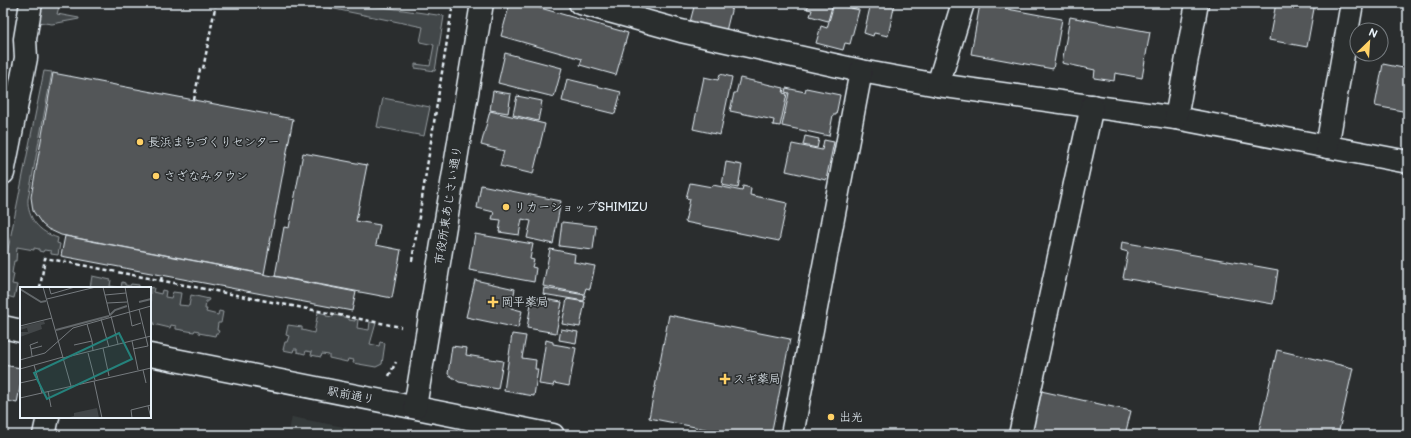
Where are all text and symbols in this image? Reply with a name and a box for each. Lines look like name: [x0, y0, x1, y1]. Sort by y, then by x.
north arrow: [1349, 22, 1389, 62]
text: N: [1367, 26, 1380, 41]
place label: 長浜まちづくりセンター: [148, 135, 280, 150]
marker: 長浜まちづくりセンター: [135, 137, 145, 147]
street label: 市役所東あじさい通り: [432, 145, 465, 266]
place label: さざなみタウン: [164, 169, 248, 184]
marker: さざなみタウン: [151, 171, 161, 181]
place label: リカーショップSHIMIZU: [514, 200, 648, 215]
marker: リカーショップSHIMIZU: [501, 202, 511, 212]
inset map: [20, 287, 151, 418]
place label: 岡平薬局: [501, 295, 549, 310]
marker: 岡平薬局: [488, 297, 498, 307]
place label: スギ薬局: [733, 372, 781, 387]
marker: スギ薬局: [720, 374, 730, 384]
street label: 駅前通り: [326, 384, 376, 407]
place label: 出光: [839, 410, 863, 425]
marker: 出光: [826, 412, 836, 422]

